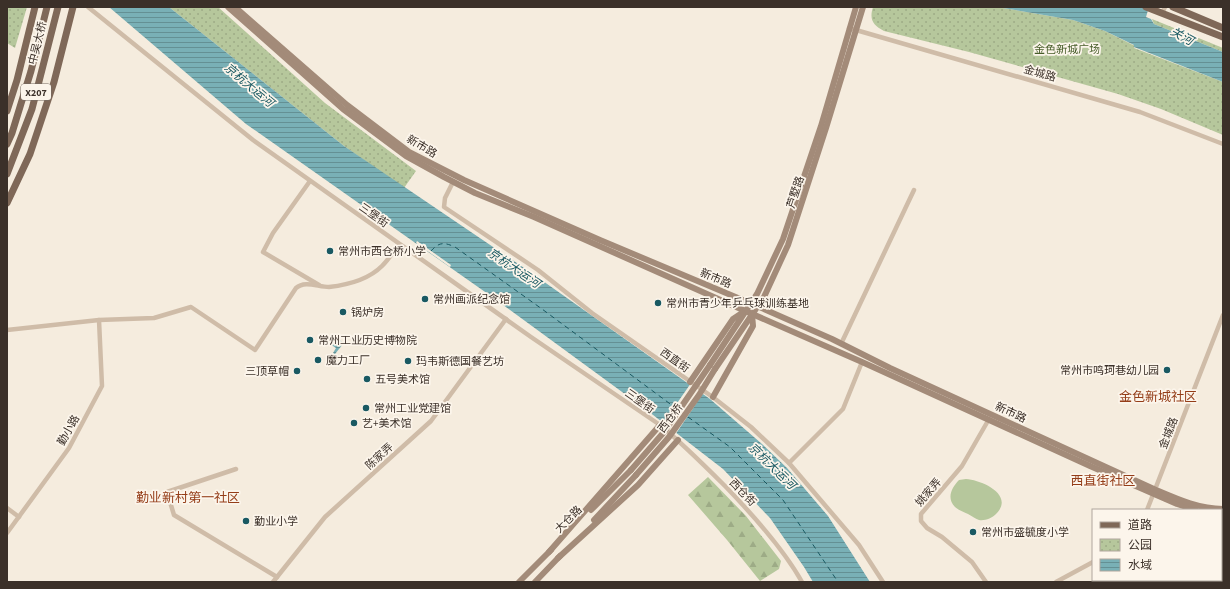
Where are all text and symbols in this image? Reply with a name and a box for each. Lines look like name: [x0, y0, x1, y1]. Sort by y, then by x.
street label: 中吴大桥: [25, 20, 50, 66]
water label: 关河: [1167, 23, 1198, 51]
park label: 金色新城广场: [1034, 42, 1100, 57]
water label: 京杭大运河: [220, 60, 279, 112]
street label: 金城路: [1022, 62, 1058, 85]
road number: X207: [21, 84, 51, 100]
street label: 新市路: [404, 132, 440, 161]
street label: 芦墅路: [783, 174, 808, 210]
street label: 三堡街: [356, 200, 392, 231]
place label: 常州市西仓桥小学: [338, 244, 426, 259]
water label: 京杭大运河: [484, 245, 545, 293]
marker: 常州市西仓桥小学: [325, 246, 335, 256]
street label: 新市路: [698, 265, 734, 292]
place label: 常州画派纪念馆: [433, 292, 510, 307]
marker: 常州画派纪念馆: [420, 294, 430, 304]
place label: 常州市青少年乒乓球训练基地: [666, 296, 809, 311]
marker: 常州市青少年乒乓球训练基地: [653, 298, 663, 308]
place label: 锅炉房: [351, 305, 384, 320]
marker: 锅炉房: [338, 307, 348, 317]
place label: 常州工业历史博物院: [318, 333, 417, 348]
marker: 常州工业历史博物院: [305, 335, 315, 345]
street label: 西直街: [657, 345, 693, 376]
place label: 魔力工厂: [326, 353, 370, 368]
place label: 玛韦斯德国餐艺坊: [416, 354, 504, 369]
marker: 魔力工厂: [313, 355, 323, 365]
marker: 玛韦斯德国餐艺坊: [403, 356, 413, 366]
place label: 常州市鸣珂巷幼儿园: [1060, 363, 1159, 378]
place label: 三顶草帽: [245, 364, 289, 379]
marker: 常州市鸣珂巷幼儿园: [1162, 365, 1172, 375]
marker: 三顶草帽: [292, 366, 302, 376]
place label: 五号美术馆: [375, 372, 430, 387]
marker: 五号美术馆: [362, 374, 372, 384]
street label: 三堡街: [622, 386, 658, 417]
district label: 金色新城社区: [1119, 388, 1197, 406]
street label: 新市路: [993, 399, 1029, 426]
place label: 常州工业党建馆: [374, 401, 451, 416]
street label: 西仓桥: [654, 401, 686, 436]
marker: 常州工业党建馆: [361, 403, 371, 413]
street label: 勤小路: [54, 412, 83, 448]
street label: 金城路: [1156, 415, 1181, 451]
place label: 艺+美术馆: [362, 416, 411, 431]
marker: 艺+美术馆: [349, 418, 359, 428]
water label: 京杭大运河: [744, 439, 801, 495]
street label: 陈家弄: [362, 440, 397, 473]
district label: 西直街社区: [1070, 472, 1136, 490]
street label: 西仓街: [726, 475, 759, 509]
street label: 姚家弄: [912, 475, 945, 510]
district label: 勤业新村第一社区: [136, 489, 240, 507]
street label: 大仓路: [551, 502, 585, 536]
legend: [1092, 509, 1222, 581]
place label: 勤业小学: [254, 514, 298, 529]
marker: 勤业小学: [241, 516, 251, 526]
text: 道路: [1128, 517, 1152, 534]
place label: 常州市盛毓度小学: [981, 525, 1069, 540]
marker: 常州市盛毓度小学: [968, 527, 978, 537]
text: 公园: [1128, 537, 1152, 554]
text: 水域: [1128, 557, 1152, 574]

